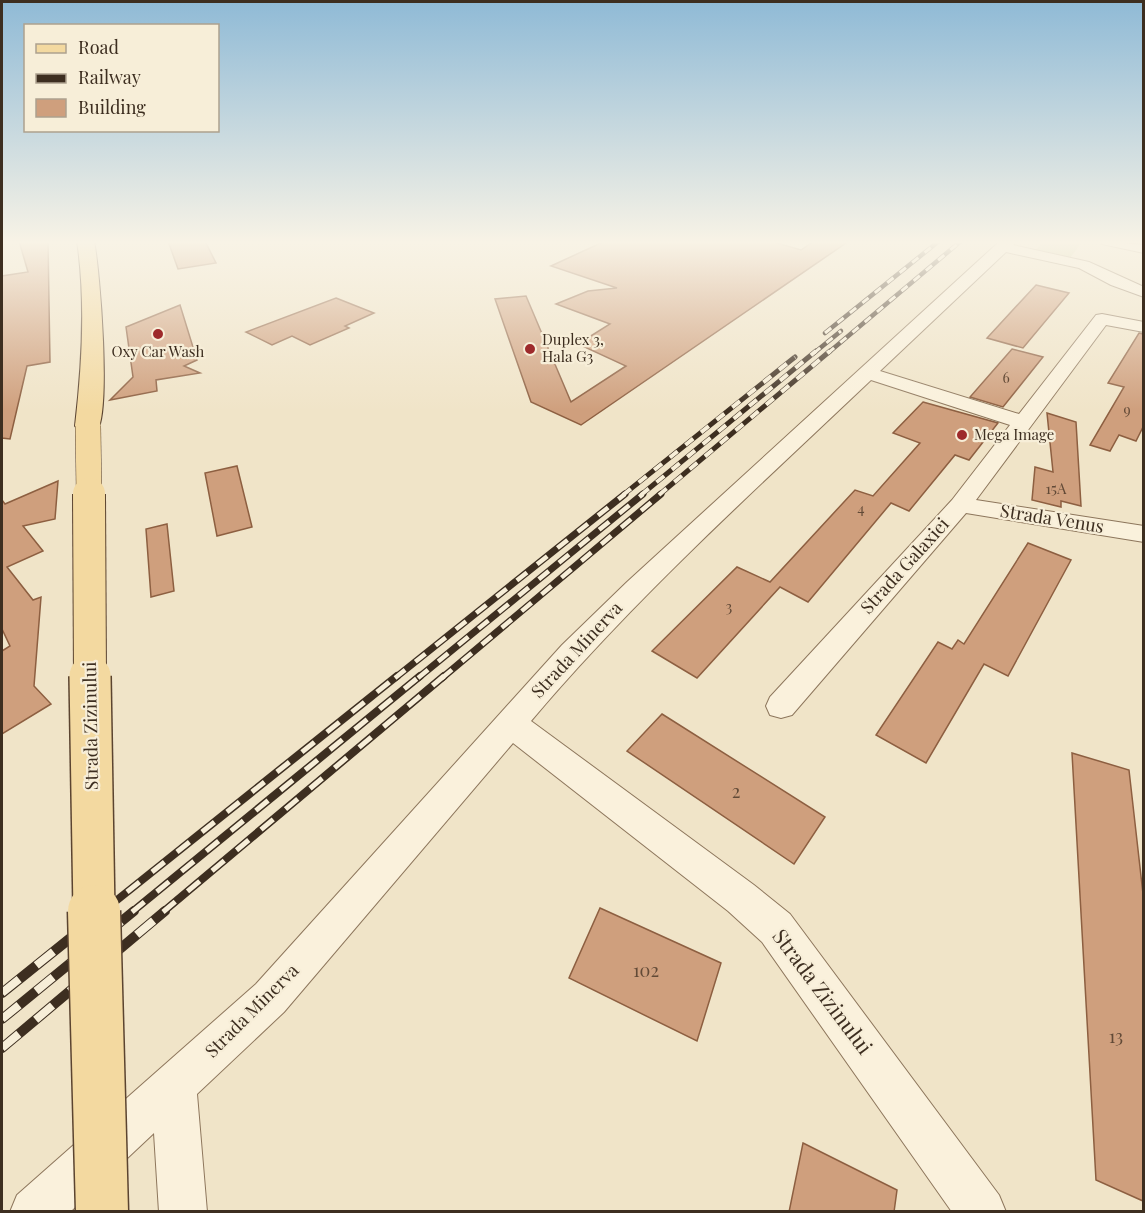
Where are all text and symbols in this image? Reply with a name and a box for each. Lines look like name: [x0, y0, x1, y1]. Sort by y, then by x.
legend: [24, 24, 219, 132]
text: Road: [78, 35, 119, 59]
text: Railway: [78, 65, 141, 89]
text: Building: [78, 95, 146, 119]
marker: Oxy Car Wash: [151, 327, 165, 341]
place label: Duplex 3, Hala G3: [542, 329, 604, 366]
place label: Oxy Car Wash: [112, 341, 205, 361]
marker: Duplex 3, Hala G3: [523, 342, 537, 356]
house number: 6: [1002, 368, 1010, 387]
house number: 9: [1123, 400, 1131, 419]
place label: Mega Image: [974, 424, 1054, 444]
marker: Mega Image: [955, 428, 969, 442]
house number: 15A: [1045, 478, 1067, 498]
house number: 4: [857, 498, 865, 518]
street label: Strada Venus: [999, 498, 1106, 538]
street label: Strada Galaxiei: [855, 512, 954, 618]
street label: Strada Minerva: [525, 596, 627, 703]
house number: 3: [726, 596, 733, 616]
street label: Strada Zizinului: [77, 661, 103, 791]
house number: 2: [732, 779, 740, 803]
street label: Strada Zizinului: [767, 922, 880, 1059]
street label: Strada Minerva: [199, 958, 303, 1062]
house number: 102: [633, 958, 659, 982]
house number: 13: [1109, 1024, 1123, 1048]

